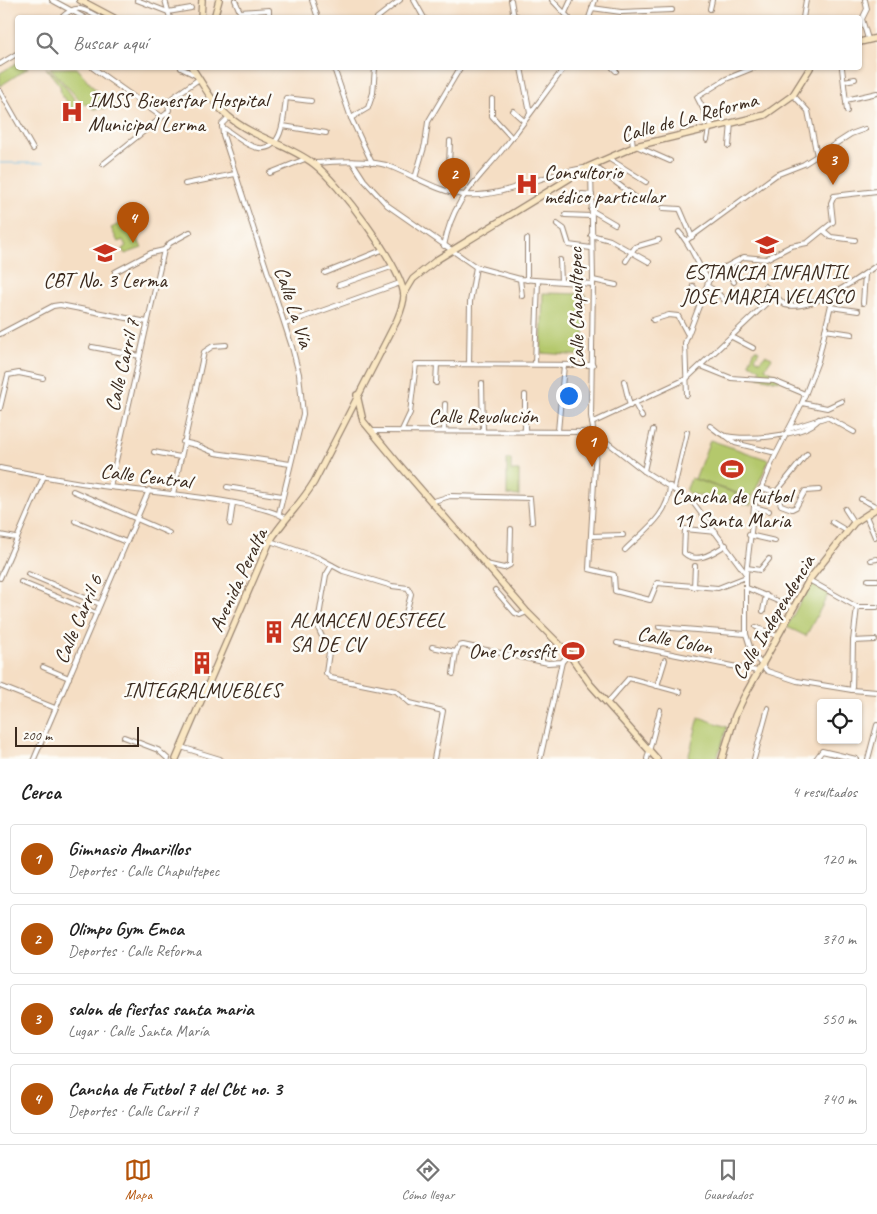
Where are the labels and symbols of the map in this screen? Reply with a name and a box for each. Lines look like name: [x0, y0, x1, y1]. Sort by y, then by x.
street label: Calle de La Reforma: [618, 86, 762, 148]
place label: IMSS Bienestar Hospital Municipal Lerma: [88, 87, 272, 137]
hospital icon: IMSS Bienestar Hospital Municipal Lerma: [59, 99, 85, 125]
pin: 3: [817, 144, 849, 185]
pin: 2: [438, 158, 470, 199]
place label: Consultorio médico particular: [544, 159, 666, 209]
hospital icon: Consultorio médico particular: [514, 171, 540, 197]
pin: 4: [117, 202, 149, 243]
school or university icon: ESTANCIA INFANTIL JOSE MARIA VELASCO: [754, 232, 780, 258]
school or university icon: CBT No. 3 Lerma: [92, 240, 118, 266]
street label: Calle Chapultepec: [562, 246, 590, 369]
place label: ESTANCIA INFANTIL JOSE MARIA VELASCO: [680, 259, 856, 309]
street label: Calle La Vía: [269, 263, 320, 353]
place label: CBT No. 3 Lerma: [43, 267, 168, 293]
street label: Calle Carril 7: [99, 315, 146, 414]
your location: [556, 383, 582, 409]
street label: Calle Revolución: [428, 403, 538, 429]
pin: 1: [576, 426, 608, 467]
sports icon: Cancha de futbol 11 Santa Maria: [719, 456, 745, 482]
street label: Calle Central: [99, 458, 197, 495]
place label: Cancha de futbol 11 Santa Maria: [672, 483, 795, 533]
street label: Avenida Peralta: [203, 522, 274, 636]
street label: Calle Independencia: [726, 548, 821, 684]
street label: Calle Carril 6: [48, 570, 109, 667]
place label: ALMACEN OESTEEL SA DE CV: [290, 607, 446, 657]
building icon: ALMACEN OESTEEL SA DE CV: [261, 619, 287, 645]
street label: Calle Colon: [635, 620, 715, 660]
place label: One Crossfit: [468, 638, 558, 664]
sports icon: One Crossfit: [560, 638, 586, 664]
building icon: INTEGRALMUEBLES: [189, 650, 215, 676]
place label: INTEGRALMUEBLES: [123, 677, 284, 703]
scale bar: [15, 724, 139, 747]

